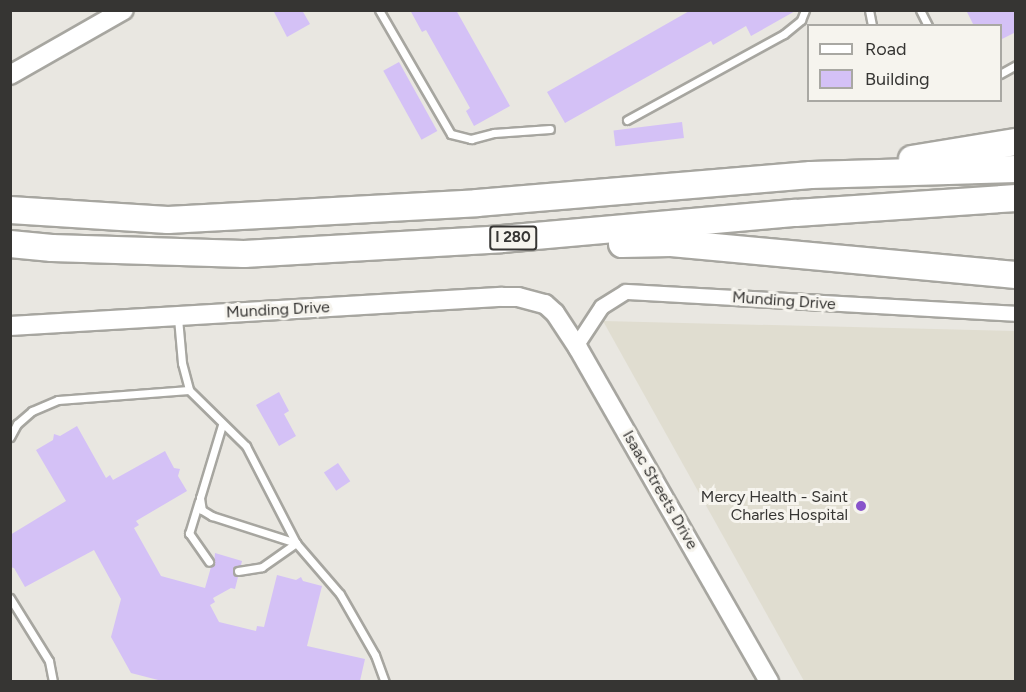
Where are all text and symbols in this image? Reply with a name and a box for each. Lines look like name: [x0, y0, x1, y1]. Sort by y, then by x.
legend: [807, 24, 1002, 102]
text: Road: [865, 38, 906, 60]
text: Building: [865, 68, 930, 90]
road number: I 280: [489, 226, 537, 250]
street label: Munding Drive: [732, 288, 836, 314]
street label: Munding Drive: [226, 298, 330, 322]
street label: Isaac Streets Drive: [618, 427, 702, 553]
place label: Mercy Health - Saint Charles Hospital: [701, 487, 848, 525]
marker: Mercy Health - Saint Charles Hospital: [852, 497, 870, 515]

